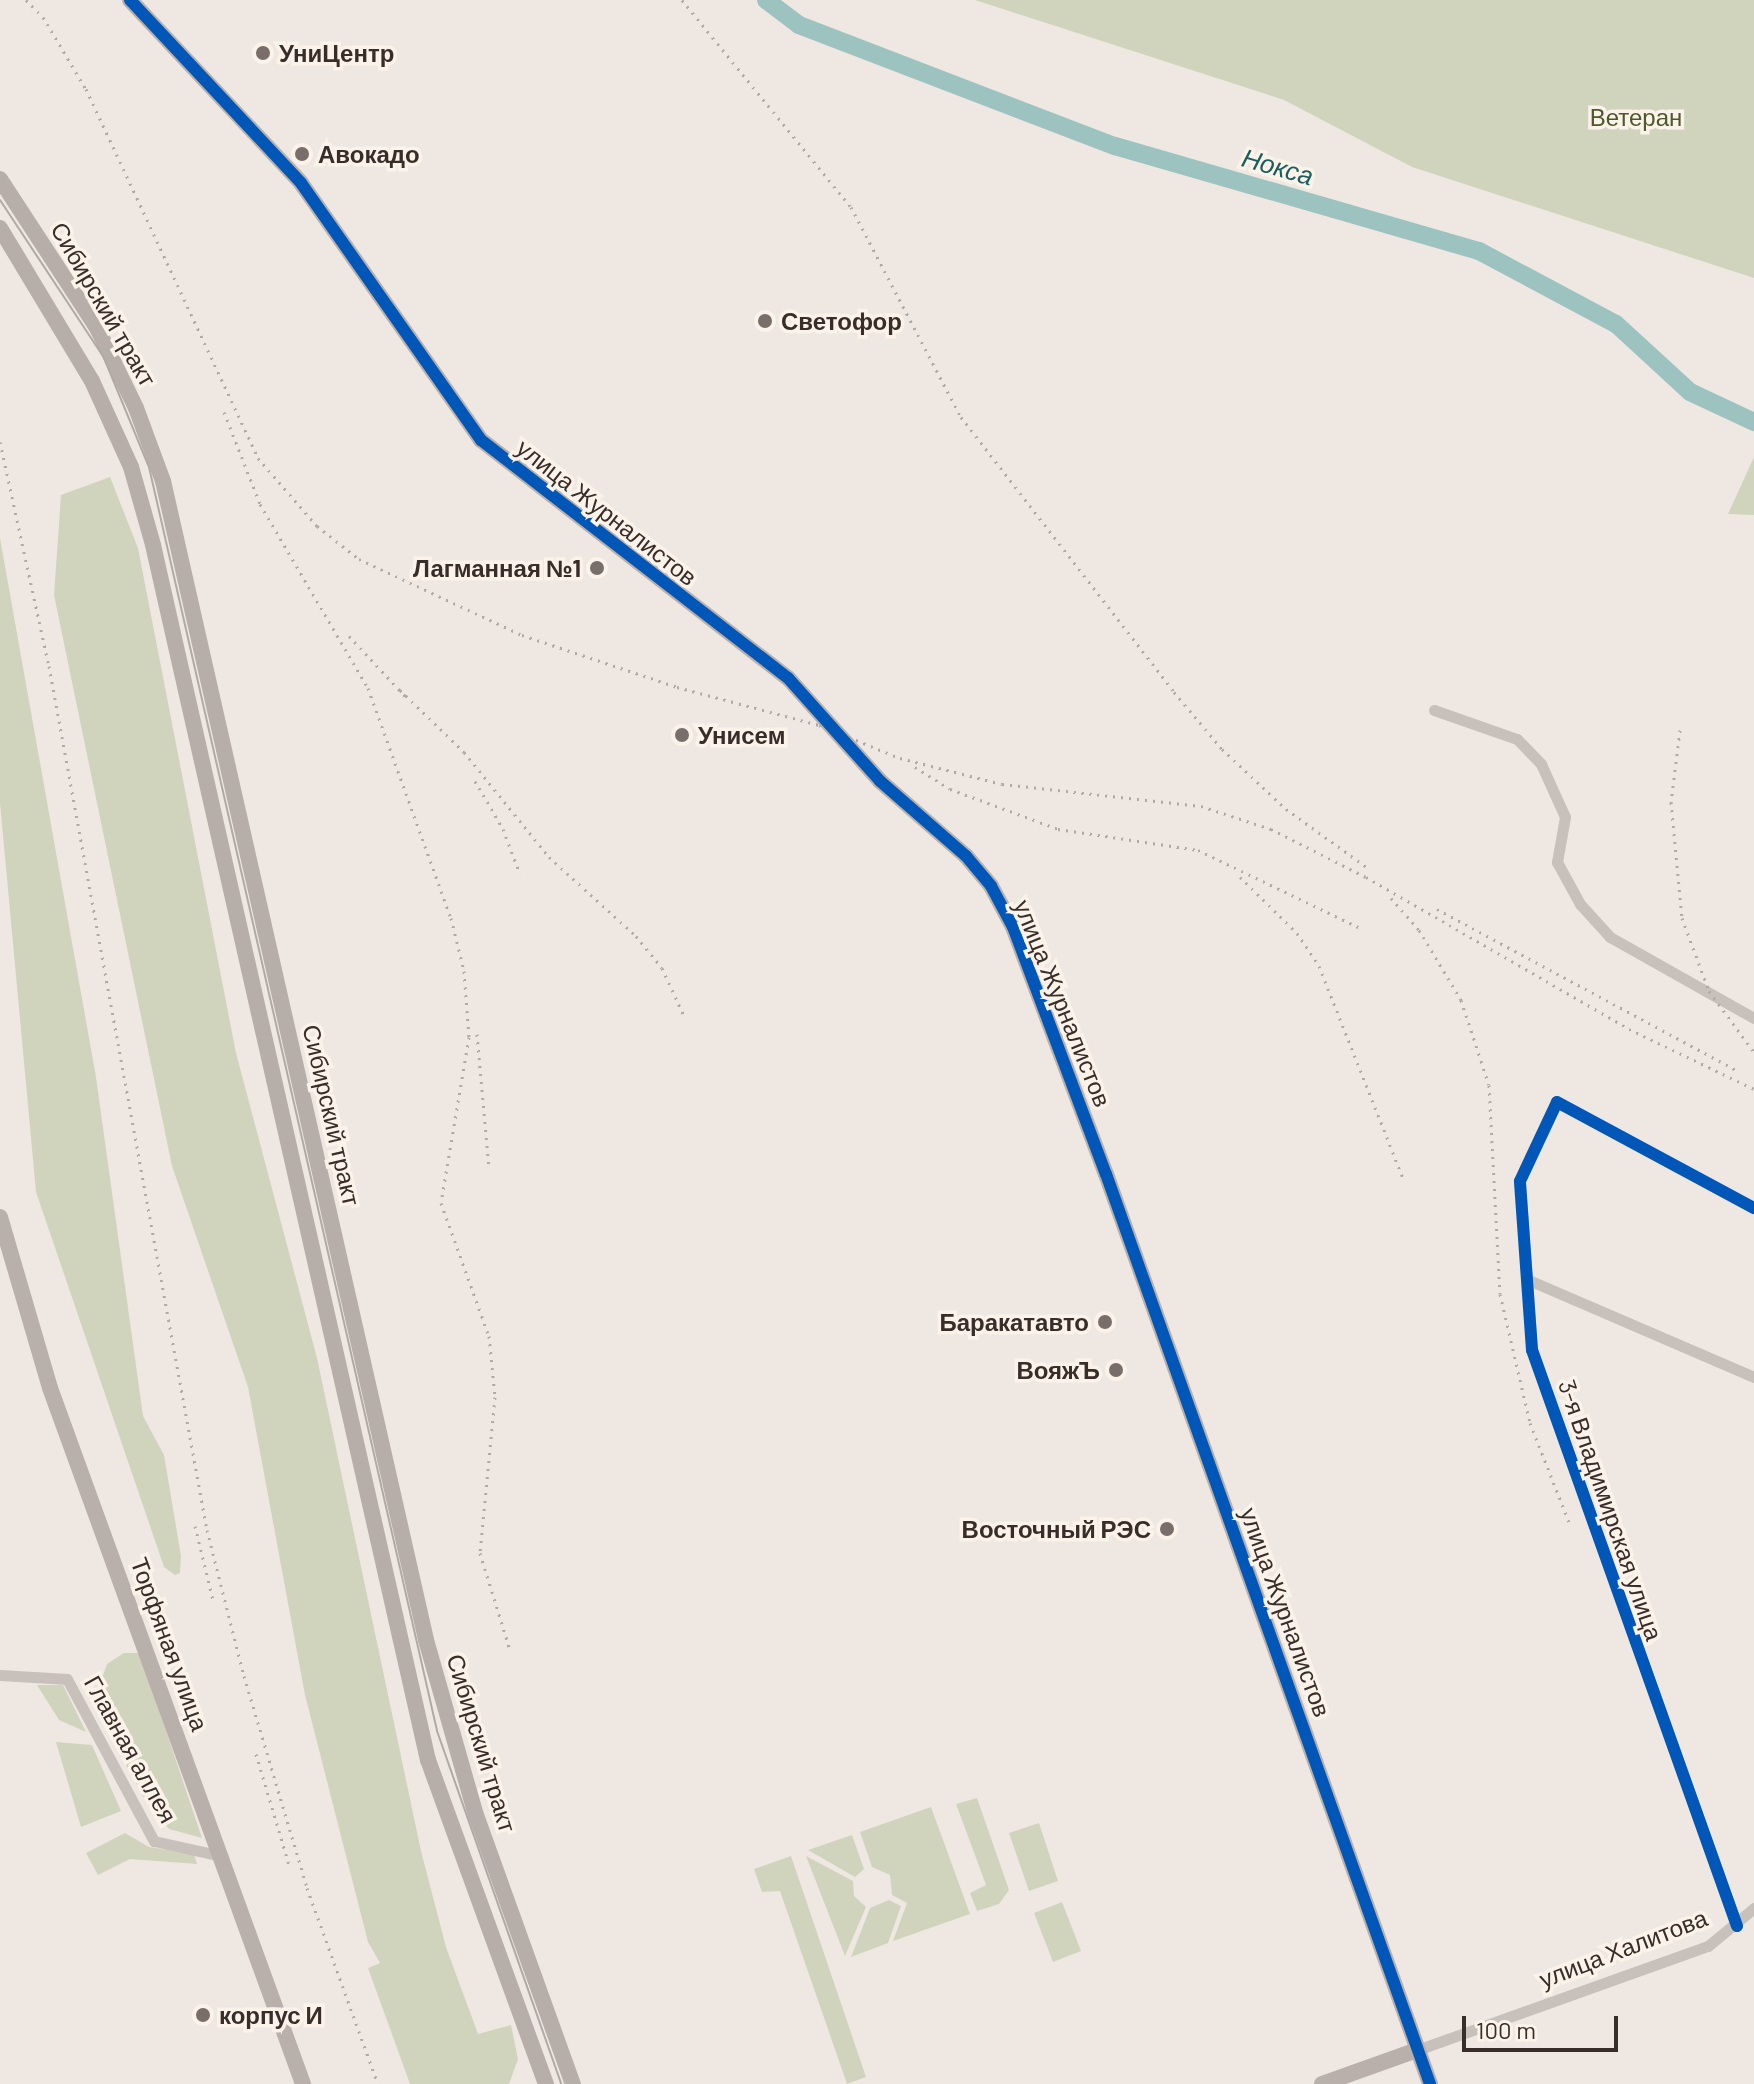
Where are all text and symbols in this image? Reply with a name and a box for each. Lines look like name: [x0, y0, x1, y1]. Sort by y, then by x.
place label: УниЦентр: [279, 39, 394, 67]
marker: УниЦентр: [254, 44, 272, 62]
park label: Ветеран: [1590, 103, 1682, 131]
place label: Авокадо: [318, 140, 420, 168]
water label: Нокса: [1239, 141, 1317, 191]
marker: Авокадо: [293, 145, 311, 163]
street label: Сибирский тракт: [45, 217, 163, 391]
place label: Светофор: [781, 307, 902, 335]
marker: Светофор: [756, 312, 774, 330]
street label: улица Журналистов: [511, 433, 703, 591]
place label: Лагманная №1: [413, 554, 581, 582]
marker: Лагманная №1: [588, 559, 606, 577]
place label: Унисем: [698, 721, 785, 749]
marker: Унисем: [673, 726, 691, 744]
street label: улица Журналистов: [1008, 895, 1118, 1111]
street label: Сибирский тракт: [297, 1022, 367, 1208]
place label: Баракатавто: [939, 1308, 1089, 1336]
marker: Баракатавто: [1096, 1313, 1114, 1331]
place label: ВояжЪ: [1016, 1356, 1100, 1384]
marker: ВояжЪ: [1107, 1361, 1125, 1379]
street label: 3-я Владимирская улица: [1553, 1376, 1669, 1644]
street label: улица Журналистов: [1235, 1503, 1337, 1721]
place label: Восточный РЭС: [962, 1515, 1151, 1543]
marker: Восточный РЭС: [1158, 1520, 1176, 1538]
street label: Торфяная улица: [125, 1553, 215, 1735]
street label: Сибирский тракт: [441, 1650, 523, 1836]
street label: Главная аллея: [79, 1670, 183, 1828]
street label: улица Халитова: [1535, 1903, 1711, 1993]
scale bar: [1466, 2000, 1622, 2050]
place label: корпус И: [219, 2001, 323, 2029]
marker: корпус И: [194, 2006, 212, 2024]
text: 100 m: [1476, 2015, 1536, 2044]

